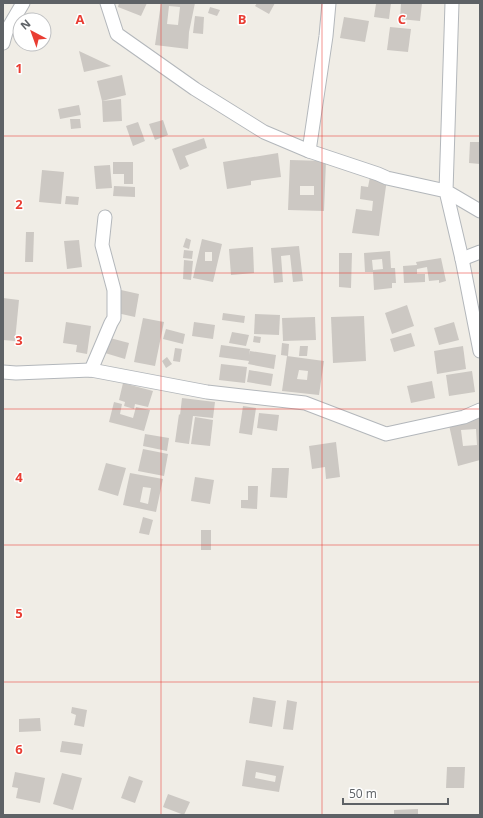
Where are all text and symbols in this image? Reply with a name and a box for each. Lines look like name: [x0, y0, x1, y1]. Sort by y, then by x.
text: A: [76, 10, 85, 28]
text: B: [238, 10, 247, 28]
text: C: [398, 10, 406, 28]
north arrow: [12, 12, 52, 52]
text: N: [17, 15, 33, 33]
text: 1: [15, 59, 23, 77]
text: 2: [15, 195, 23, 213]
text: 3: [15, 331, 23, 349]
text: 4: [15, 468, 23, 486]
text: 5: [15, 604, 23, 622]
text: 6: [15, 740, 23, 758]
scale bar: [343, 780, 448, 806]
text: 50 m: [349, 785, 377, 802]

